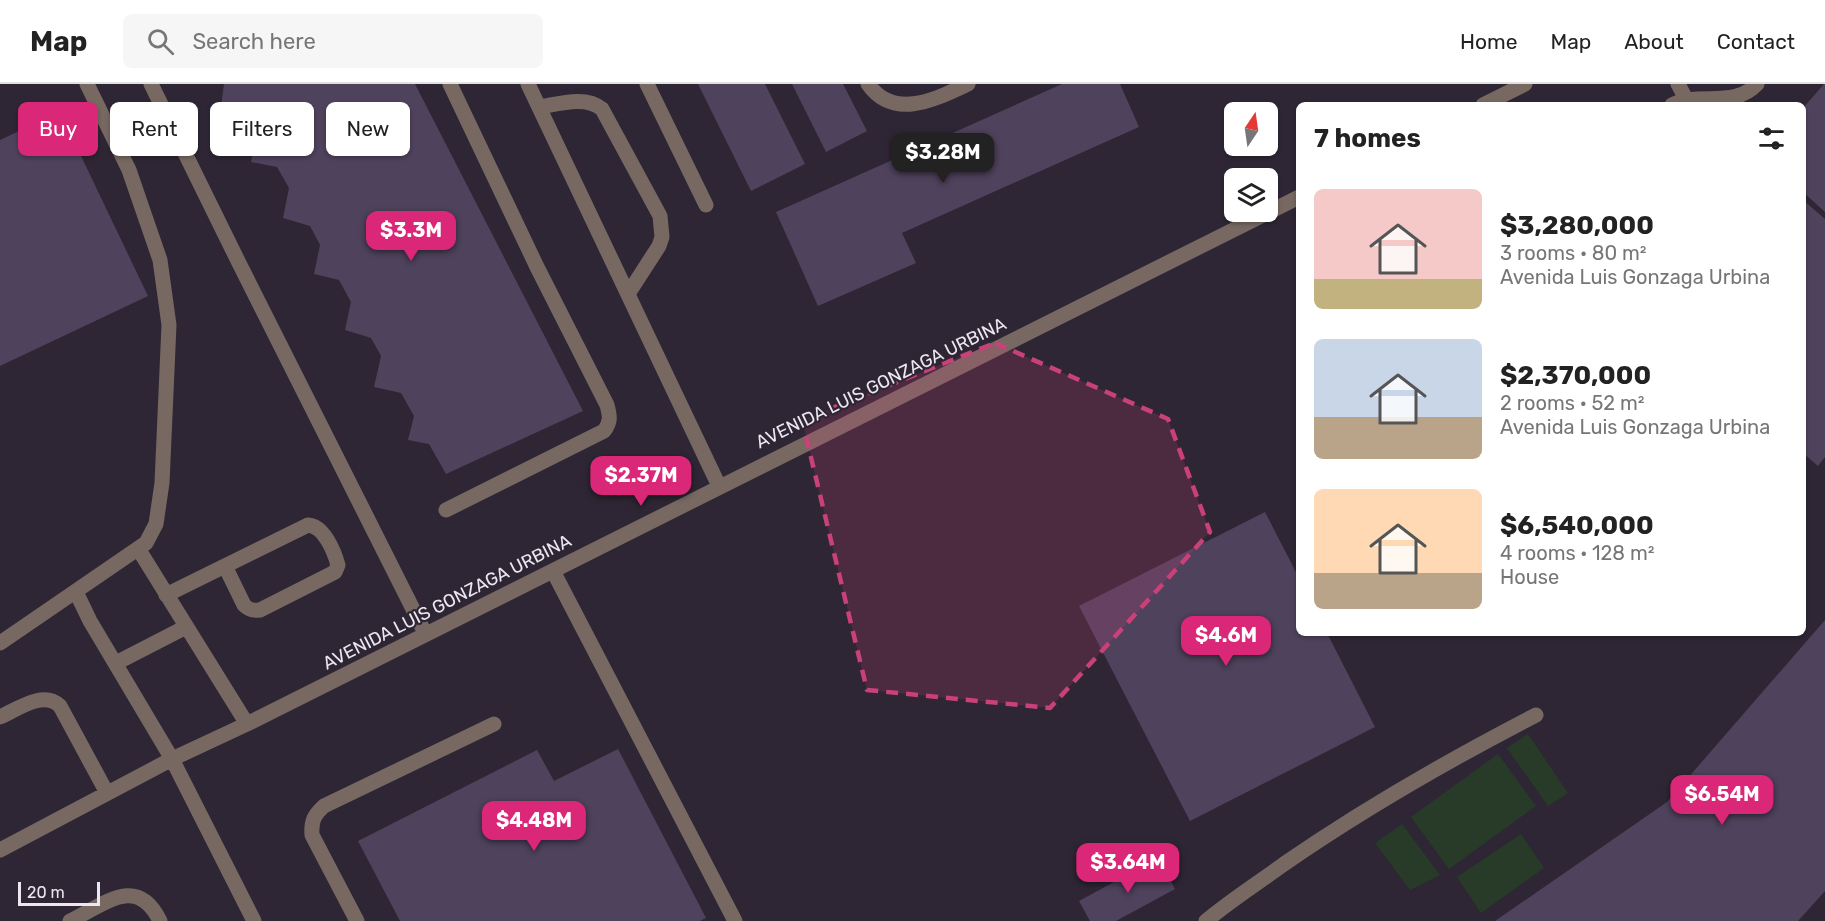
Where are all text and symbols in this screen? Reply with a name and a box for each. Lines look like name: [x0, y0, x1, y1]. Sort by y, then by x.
search box: [123, 14, 543, 68]
text: Map: [30, 25, 87, 58]
icon: search: [144, 25, 177, 58]
text: Search here: [192, 28, 316, 55]
text: Home: [1460, 29, 1517, 54]
text: Map: [1550, 29, 1591, 54]
text: About: [1624, 29, 1684, 54]
text: Contact: [1717, 29, 1795, 54]
chip: Buy: [18, 102, 98, 156]
chip: Rent: [110, 102, 198, 156]
chip: Filters: [210, 102, 314, 156]
chip: New: [326, 102, 410, 156]
north arrow: [1224, 102, 1278, 156]
map controls: [1224, 102, 1278, 222]
icon: filters: [1755, 122, 1788, 155]
text: 7 homes: [1314, 123, 1421, 154]
pin: $3.28M: [894, 133, 992, 184]
text: $3.28M: [905, 140, 981, 164]
button: layers: [1224, 168, 1278, 222]
text: $3,280,000: [1500, 210, 1654, 241]
pin: $3.3M: [369, 211, 453, 262]
icon: home: [1362, 213, 1434, 285]
text: $3.3M: [380, 218, 442, 242]
text: 3 rooms · 80 m²: [1500, 241, 1647, 265]
text: Avenida Luis Gonzaga Urbina: [1500, 265, 1770, 289]
street label: AVENIDA LUIS GONZAGA URBINA: [752, 313, 1010, 453]
text: $2,370,000: [1500, 360, 1651, 391]
icon: home: [1362, 363, 1434, 435]
text: 2 rooms · 52 m²: [1500, 391, 1645, 415]
text: Avenida Luis Gonzaga Urbina: [1500, 415, 1770, 439]
pin: $2.37M: [592, 456, 690, 507]
text: $2.37M: [604, 463, 678, 487]
text: $6,540,000: [1500, 510, 1654, 541]
icon: home: [1362, 513, 1434, 585]
street label: AVENIDA LUIS GONZAGA URBINA: [319, 530, 575, 674]
text: 4 rooms · 128 m²: [1500, 541, 1655, 565]
text: House: [1500, 565, 1559, 589]
pin: $4.6M: [1184, 616, 1268, 667]
text: $4.6M: [1195, 623, 1257, 647]
pin: $6.54M: [1673, 775, 1771, 826]
text: $6.54M: [1684, 782, 1760, 806]
pin: $4.48M: [485, 801, 583, 852]
text: $4.48M: [496, 808, 572, 832]
pin: $3.64M: [1079, 843, 1177, 894]
text: $3.64M: [1090, 850, 1166, 874]
scale bar: [18, 879, 100, 906]
text: 20 m: [27, 883, 65, 902]

